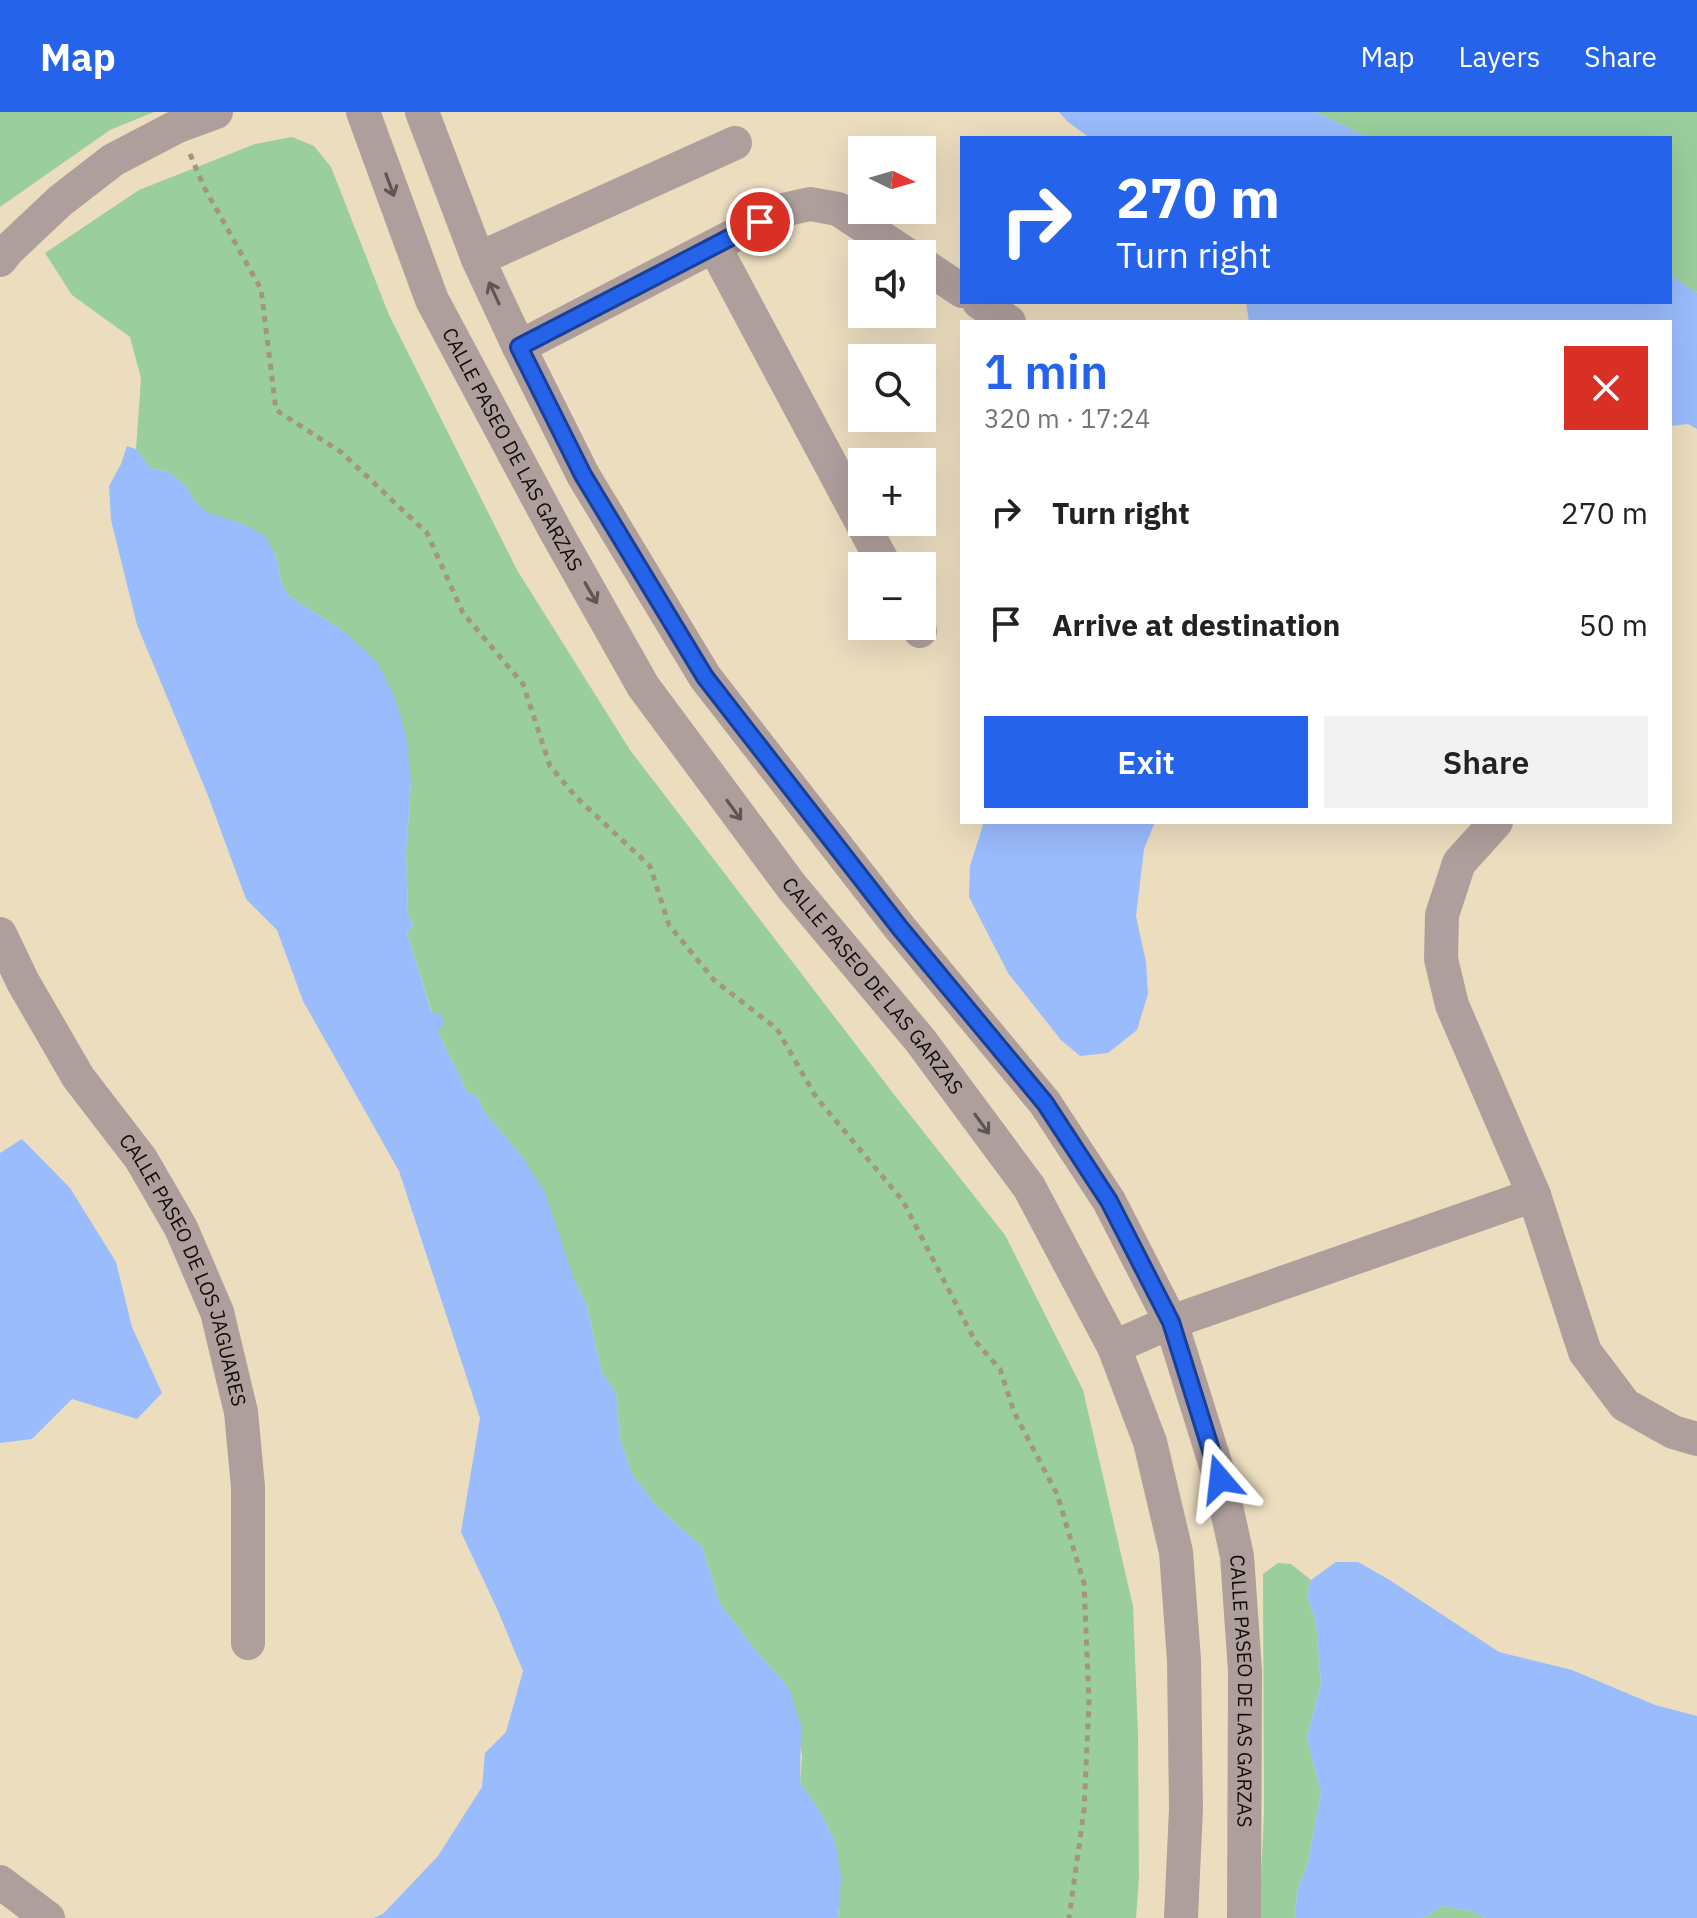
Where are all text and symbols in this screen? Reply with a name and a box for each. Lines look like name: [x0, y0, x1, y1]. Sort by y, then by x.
text: Map: [40, 32, 116, 81]
text: Map: [1360, 38, 1414, 75]
text: Layers: [1458, 38, 1540, 75]
text: Share: [1584, 38, 1657, 75]
north arrow: [848, 136, 936, 224]
map controls: [848, 136, 936, 640]
text: 270 m: [1116, 161, 1280, 233]
icon: right: [984, 168, 1088, 272]
one-way arrow: [384, 172, 398, 197]
pin: [726, 188, 794, 256]
icon: arrive: [738, 200, 782, 244]
text: Turn right: [1116, 231, 1272, 278]
button: sound: [848, 240, 936, 328]
one-way arrow: [486, 282, 501, 306]
street label: CALLE PASEO DE LAS GARZAS: [436, 323, 590, 576]
text: 1 min: [984, 340, 1108, 402]
button: search: [848, 344, 936, 432]
button: close: [1564, 346, 1648, 430]
text: 320 m · 17:24: [984, 401, 1150, 435]
button: +: [848, 448, 936, 536]
icon: right: [984, 490, 1028, 534]
text: Turn right: [1052, 493, 1190, 532]
text: 270 m: [1561, 493, 1648, 532]
button: −: [848, 552, 936, 640]
one-way arrow: [584, 581, 599, 605]
icon: arrive: [984, 602, 1028, 646]
text: Arrive at destination: [1052, 605, 1340, 644]
text: 50 m: [1579, 605, 1648, 644]
button: Exit: [984, 716, 1308, 808]
button: Share: [1324, 716, 1648, 808]
one-way arrow: [726, 798, 743, 820]
street label: CALLE PASEO DE LAS GARZAS: [776, 872, 970, 1100]
one-way arrow: [974, 1112, 991, 1134]
street label: CALLE PASEO DE LOS JAGUARES: [113, 1128, 253, 1409]
position arrow: [1178, 1437, 1262, 1521]
street label: CALLE PASEO DE LAS GARZAS: [1224, 1554, 1259, 1827]

